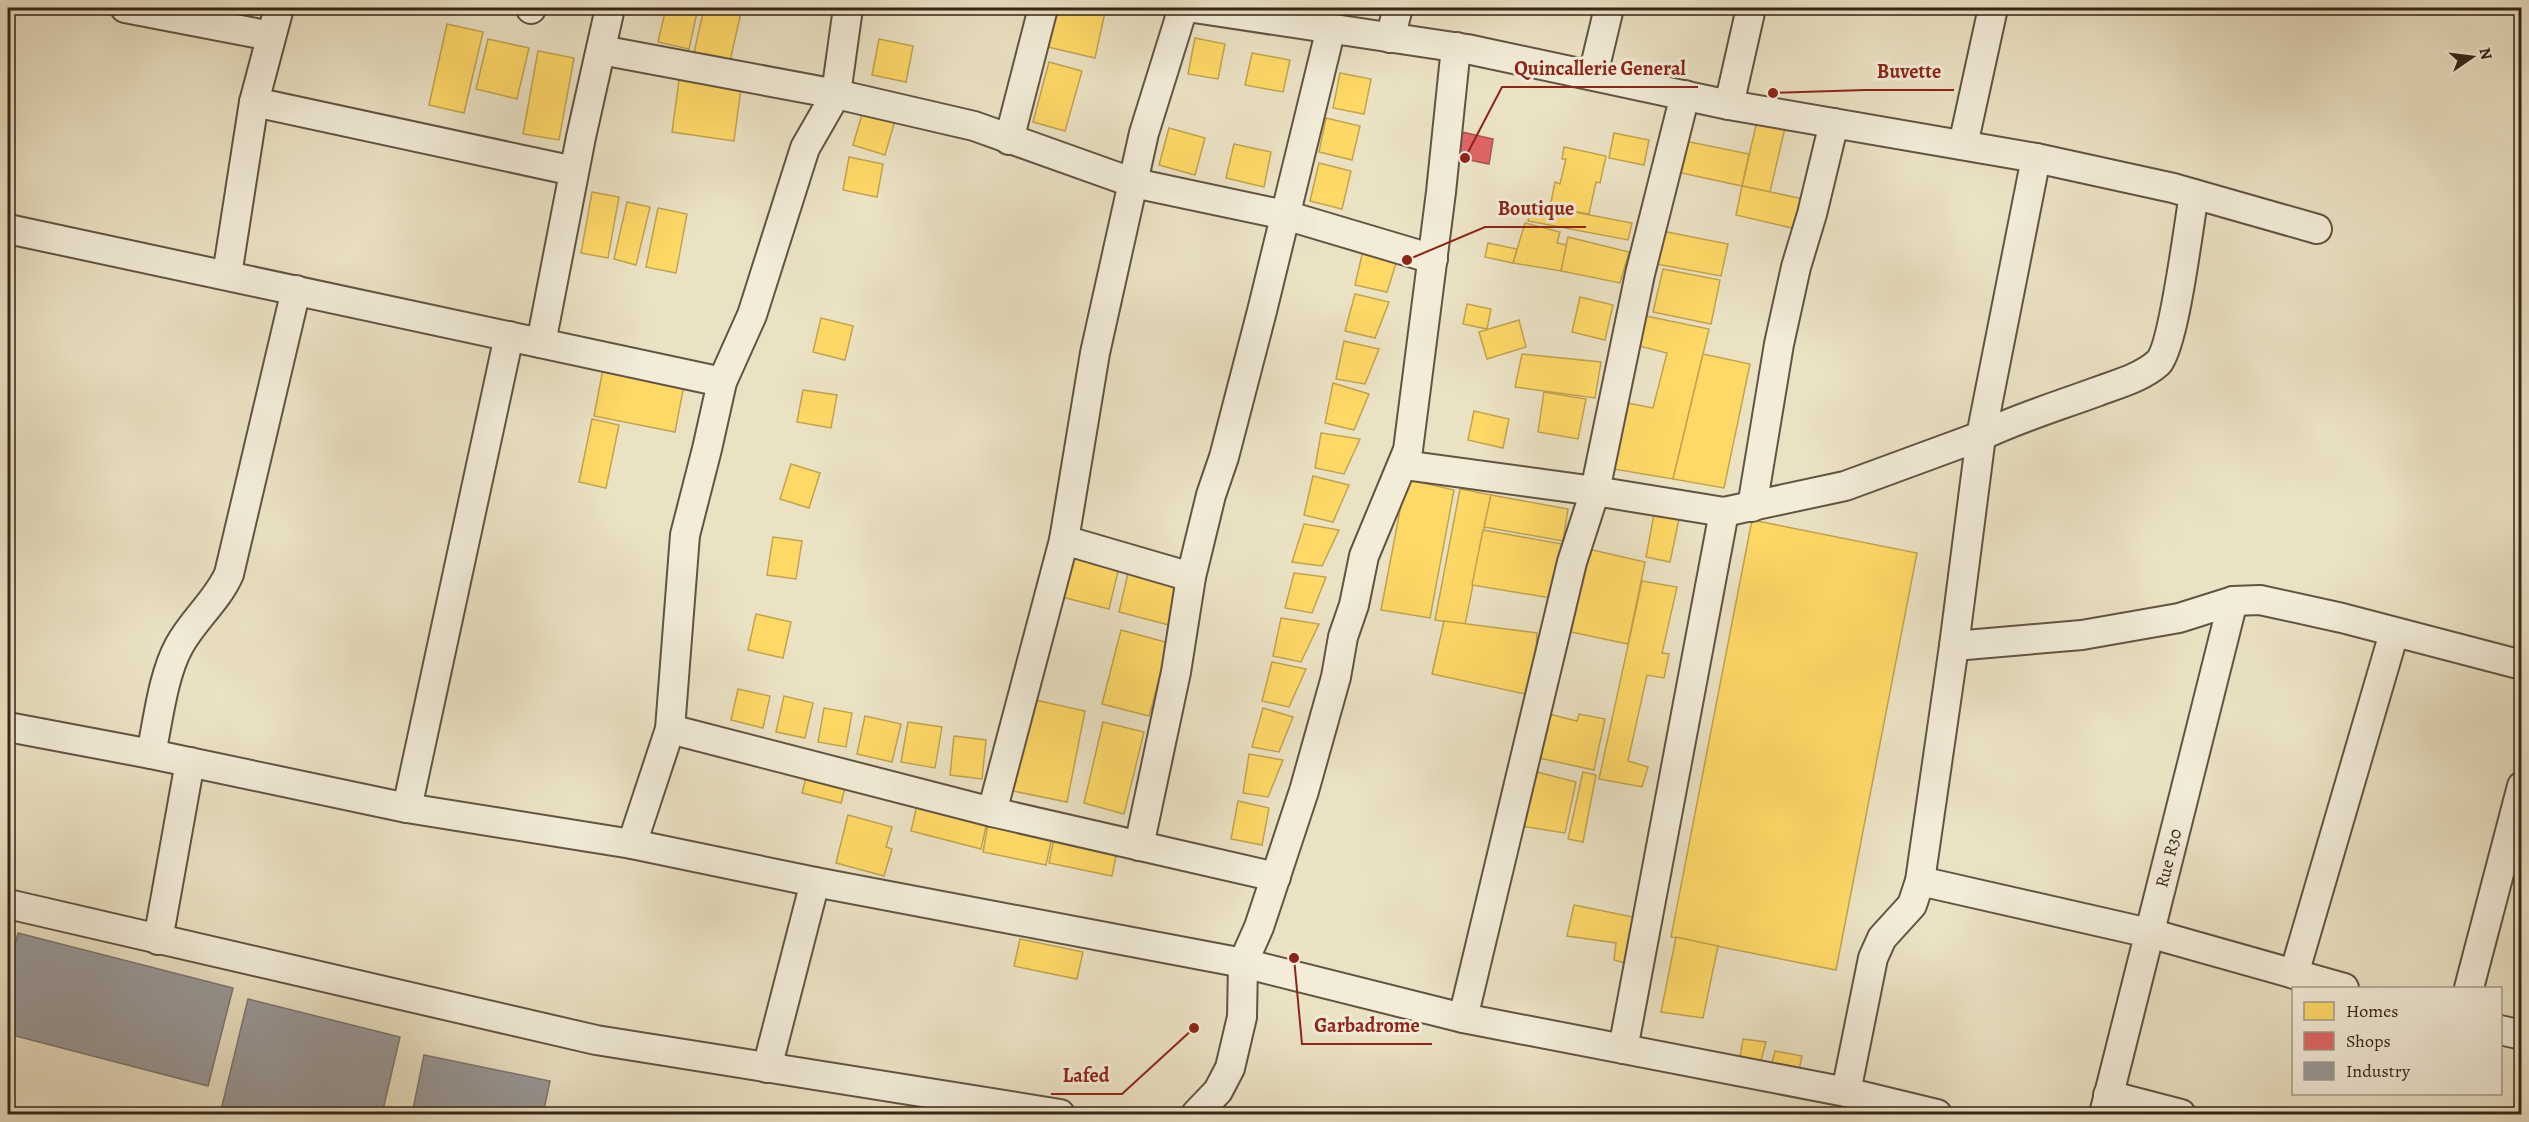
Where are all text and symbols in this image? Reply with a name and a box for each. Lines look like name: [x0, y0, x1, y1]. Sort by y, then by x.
north arrow: [2442, 27, 2502, 87]
text: N: [2474, 45, 2498, 62]
callout: Quincallerie General: [1502, 49, 1698, 87]
callout: Buvette: [1865, 52, 1954, 90]
text: Quincallerie General: [1514, 55, 1687, 82]
text: Buvette: [1877, 58, 1941, 85]
callout: Boutique: [1485, 189, 1586, 227]
text: Boutique: [1498, 195, 1574, 222]
street label: Rue R30: [2149, 826, 2187, 890]
legend: [2292, 987, 2502, 1095]
text: Homes: [2346, 999, 2398, 1023]
callout: Garbadrome: [1302, 1006, 1432, 1044]
text: Garbadrome: [1314, 1012, 1420, 1039]
text: Shops: [2346, 1029, 2391, 1053]
callout: Lafed: [1051, 1056, 1122, 1094]
text: Industry: [2346, 1059, 2411, 1083]
text: Lafed: [1063, 1062, 1110, 1089]

